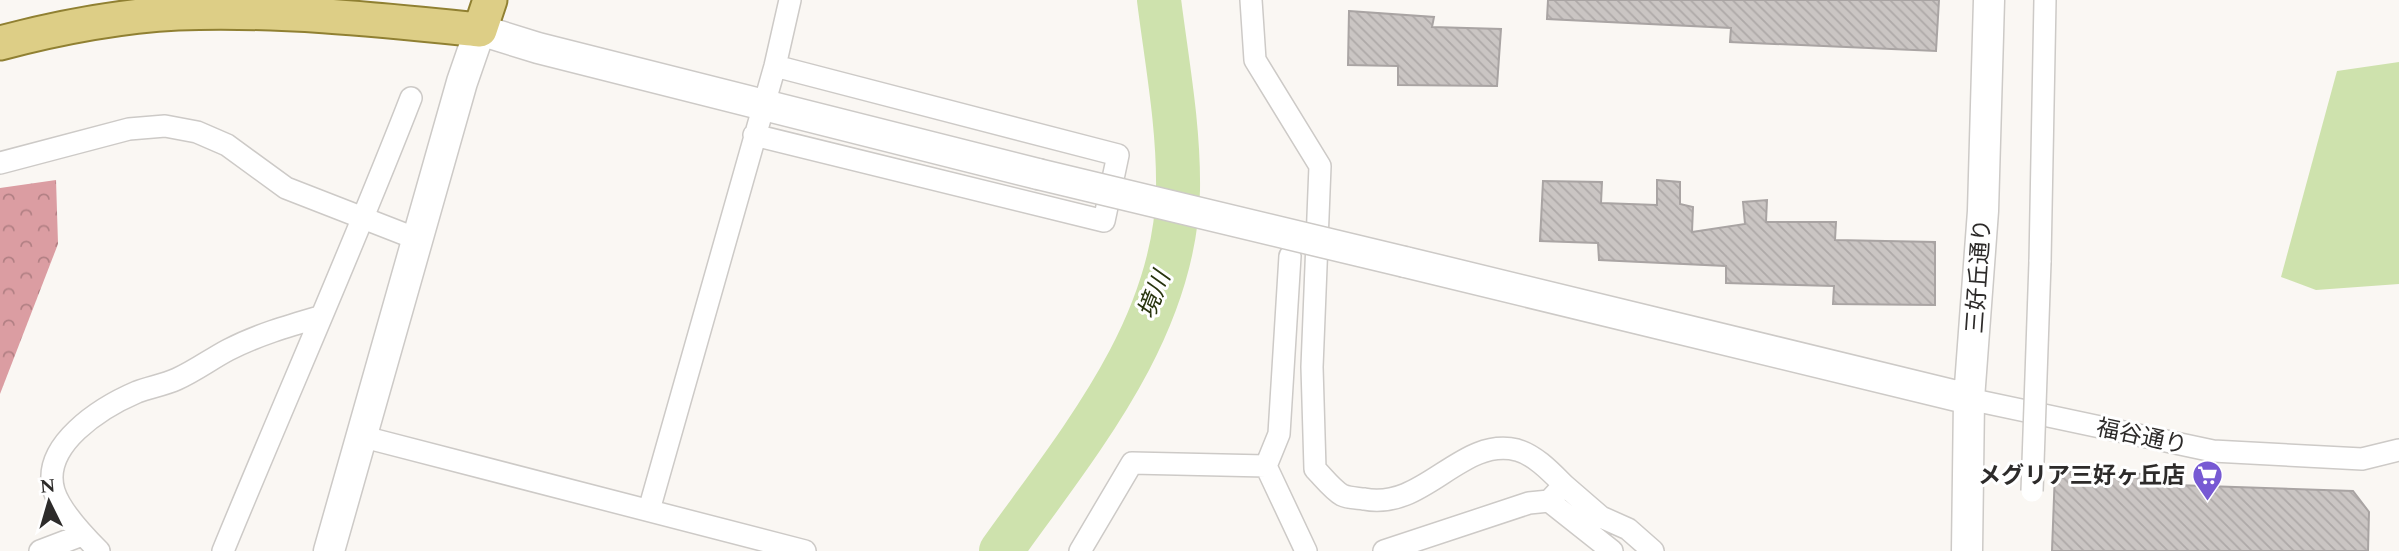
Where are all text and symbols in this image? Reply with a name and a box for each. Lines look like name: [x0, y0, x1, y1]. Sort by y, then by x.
street label: 三好丘通り: [1958, 218, 2001, 335]
water label: 境川: [1130, 264, 1181, 324]
street label: 福谷通り: [2093, 411, 2190, 464]
supermarket icon: メグリア三好ヶ丘店: [2191, 458, 2225, 502]
place label: メグリア三好ヶ丘店: [1978, 459, 2185, 494]
north arrow: [14, 467, 84, 537]
text: N: [39, 471, 57, 502]

